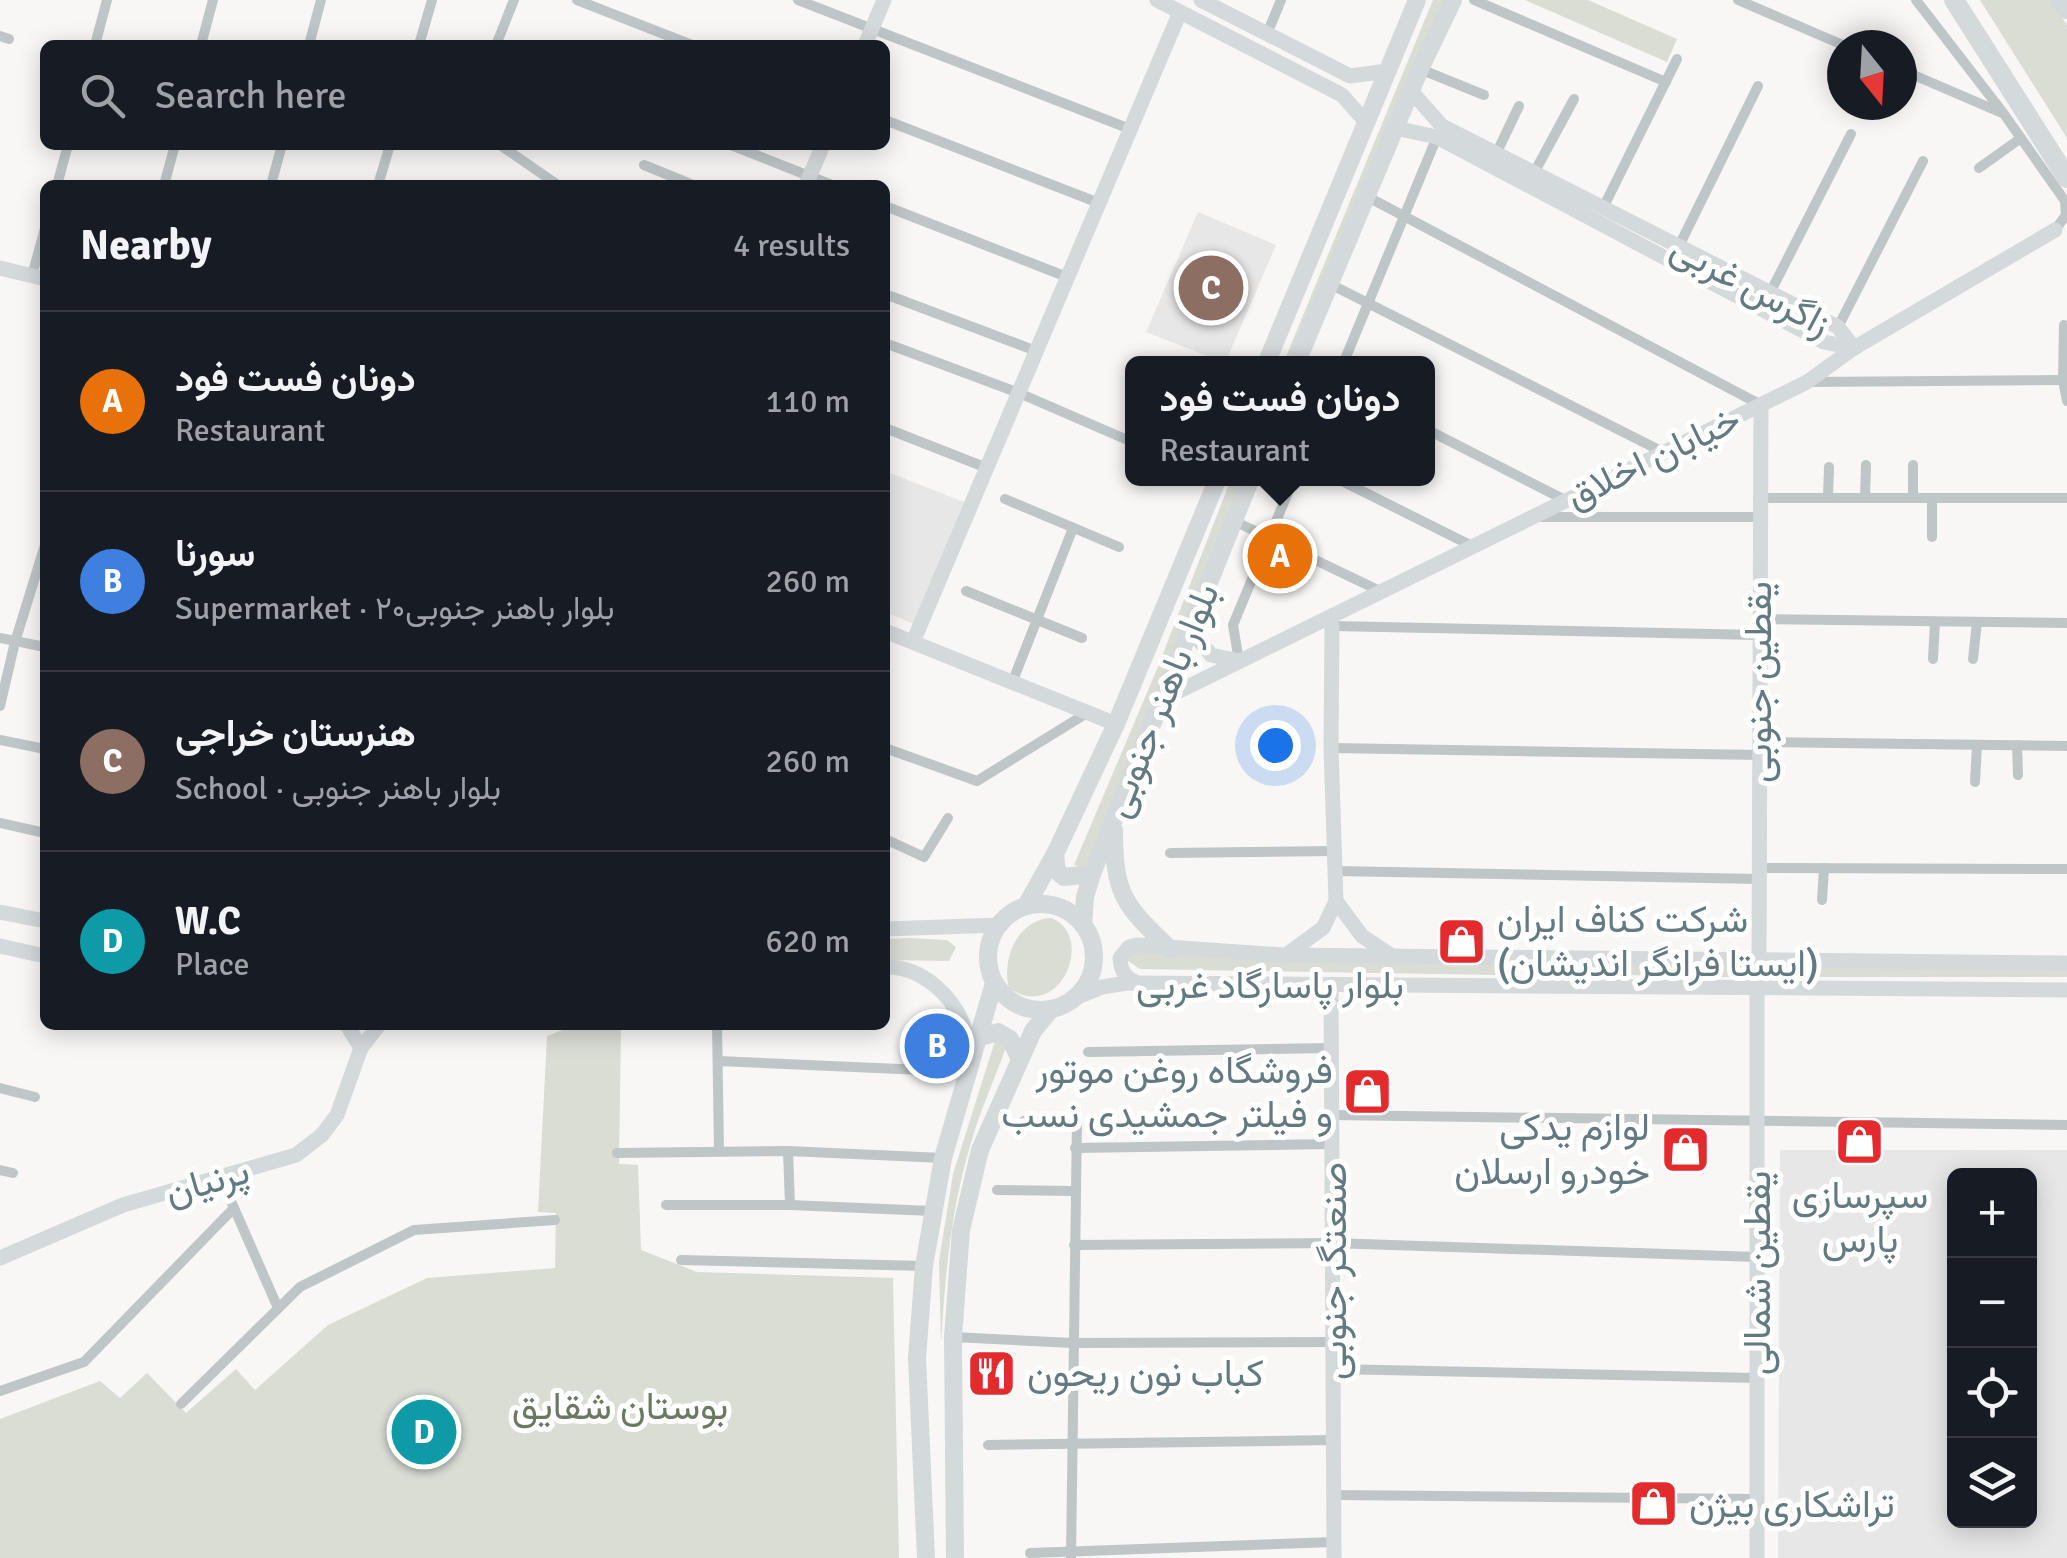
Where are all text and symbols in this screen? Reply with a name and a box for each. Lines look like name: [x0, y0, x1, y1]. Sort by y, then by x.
north arrow: [1827, 30, 1917, 120]
search box: [40, 40, 890, 150]
icon: search: [75, 68, 130, 123]
text: Search here: [155, 72, 347, 119]
text: Nearby: [80, 220, 212, 271]
street label: زاگرس غربی: [1663, 224, 1839, 347]
text: 4 results: [733, 226, 850, 265]
pin: C: [1178, 250, 1244, 326]
text: دونان فست فود: [175, 355, 416, 402]
popup: [1125, 356, 1435, 486]
text: دونان فست فود: [1160, 375, 1400, 422]
text: A: [102, 382, 123, 421]
text: 110 m: [766, 382, 850, 421]
street label: خیابان اخلاق: [1558, 395, 1748, 520]
text: Restaurant: [175, 411, 325, 450]
text: Restaurant: [1160, 431, 1310, 470]
pin: A: [1248, 518, 1312, 594]
text: سورنا: [175, 530, 255, 577]
text: B: [103, 562, 122, 601]
text: 260 m: [766, 562, 850, 601]
street label: بلوار باهنر جنوبی: [1093, 576, 1230, 824]
street label: یقطین جنوبی: [1735, 581, 1782, 783]
text: Supermarket · بلوار باهنر جنوبی۲۰: [175, 589, 614, 628]
text: هنرستان خراجی: [175, 710, 416, 757]
your location: [1250, 720, 1301, 771]
text: C: [103, 742, 122, 781]
text: 260 m: [766, 742, 850, 781]
text: School · بلوار باهنر جنوبی: [175, 769, 501, 808]
place label: شرکت کناف ایران (ایستا فرانگر اندیشان): [1497, 896, 1819, 987]
text: W.C: [175, 898, 241, 945]
shop icon: شرکت کناف ایران (ایستا فرانگر اندیشان): [1436, 915, 1488, 967]
text: D: [102, 922, 123, 961]
text: 620 m: [766, 922, 850, 961]
text: Place: [175, 945, 250, 984]
street label: بلوار پاسارگاد غربی: [1136, 962, 1404, 1011]
pin: B: [904, 1008, 970, 1084]
place label: فروشگاه روغن موتور و فیلتر جمشیدی نسب: [1001, 1047, 1333, 1138]
shop icon: فروشگاه روغن موتور و فیلتر جمشیدی نسب: [1342, 1066, 1394, 1118]
place label: لوازم یدکی خودرو ارسلان: [1454, 1104, 1650, 1195]
shop icon: سپرسازی پارس: [1834, 1115, 1886, 1167]
shop icon: لوازم یدکی خودرو ارسلان: [1659, 1123, 1711, 1175]
street label: پرنیان: [160, 1147, 255, 1218]
street label: صنعتگر جنوبی: [1310, 1162, 1357, 1380]
map controls: [1947, 1168, 2037, 1528]
button: +: [1947, 1168, 2037, 1258]
street label: یقطین شمالی: [1734, 1171, 1781, 1375]
place label: سپرسازی پارس: [1792, 1172, 1928, 1265]
button: −: [1947, 1258, 2037, 1348]
restaurant icon: کباب نون ریحون: [966, 1347, 1018, 1399]
button: locate: [1947, 1348, 2037, 1438]
place label: کباب نون ریحون: [1027, 1350, 1264, 1397]
park label: بوستان شقایق: [512, 1383, 728, 1430]
pin: D: [392, 1394, 456, 1470]
button: layers: [1947, 1438, 2037, 1528]
shop icon: تراشکاری بیژن: [1628, 1478, 1680, 1530]
place label: تراشکاری بیژن: [1689, 1481, 1895, 1528]

